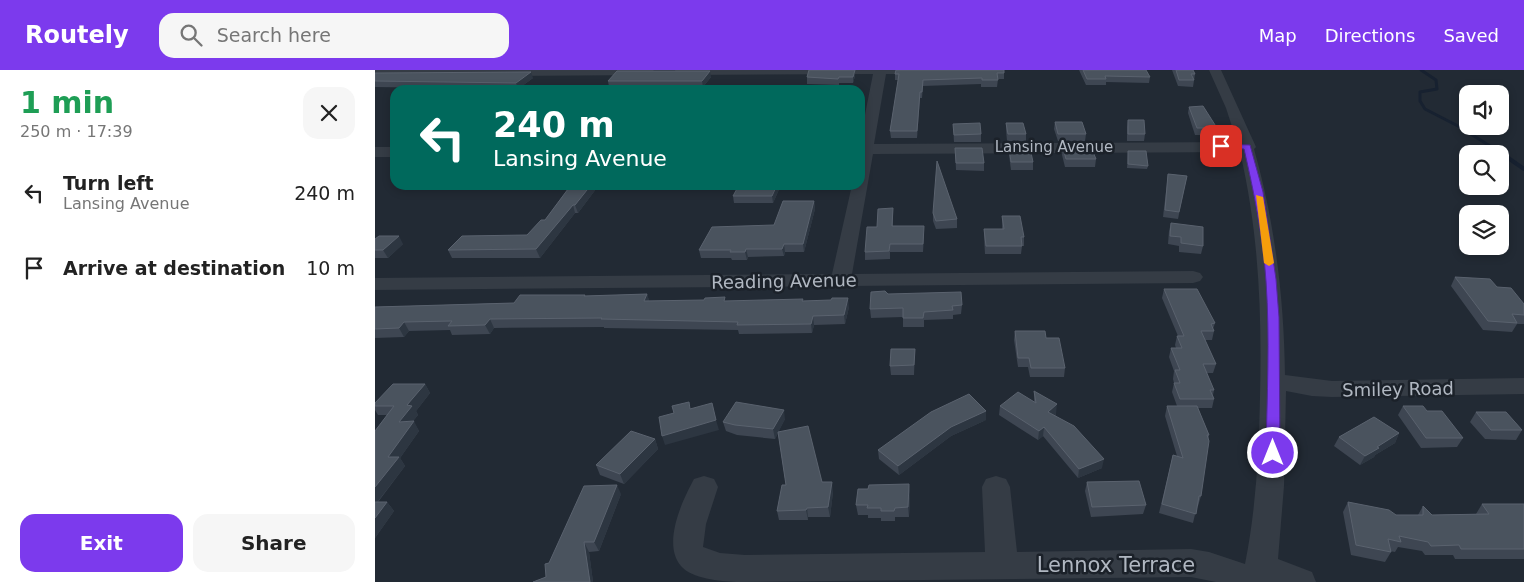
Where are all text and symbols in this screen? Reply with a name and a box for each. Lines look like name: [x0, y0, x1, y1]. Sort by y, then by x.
search box: [159, 13, 509, 58]
text: Routely: [25, 21, 129, 49]
icon: search: [177, 21, 205, 49]
text: Search here: [217, 24, 331, 46]
text: Map: [1259, 25, 1297, 46]
text: Directions: [1325, 25, 1415, 46]
text: Saved: [1443, 25, 1499, 46]
text: 1 min: [20, 85, 114, 120]
map controls: [1459, 85, 1509, 255]
button: sound: [1459, 85, 1509, 135]
button: close: [303, 87, 355, 139]
icon: left: [410, 105, 475, 170]
text: 240 m: [493, 105, 615, 145]
text: 250 m · 17:39: [20, 122, 133, 141]
pin: [1200, 125, 1242, 167]
icon: arrive: [1207, 132, 1235, 160]
street label: Lansing Avenue: [995, 138, 1113, 156]
button: search: [1459, 145, 1509, 195]
text: Lansing Avenue: [493, 146, 667, 171]
text: Turn left: [63, 172, 154, 194]
icon: left: [20, 179, 48, 207]
text: 240 m: [294, 182, 355, 204]
text: Lansing Avenue: [63, 194, 189, 213]
button: layers: [1459, 205, 1509, 255]
icon: arrive: [20, 254, 48, 282]
text: Arrive at destination: [63, 257, 285, 279]
text: 10 m: [306, 257, 355, 279]
street label: Reading Avenue: [711, 269, 857, 293]
street label: Smiley Road: [1342, 378, 1454, 400]
position arrow: [1246, 426, 1298, 478]
button: Exit: [20, 514, 183, 572]
button: Share: [193, 514, 355, 572]
street label: Lennox Terrace: [1037, 553, 1195, 577]

